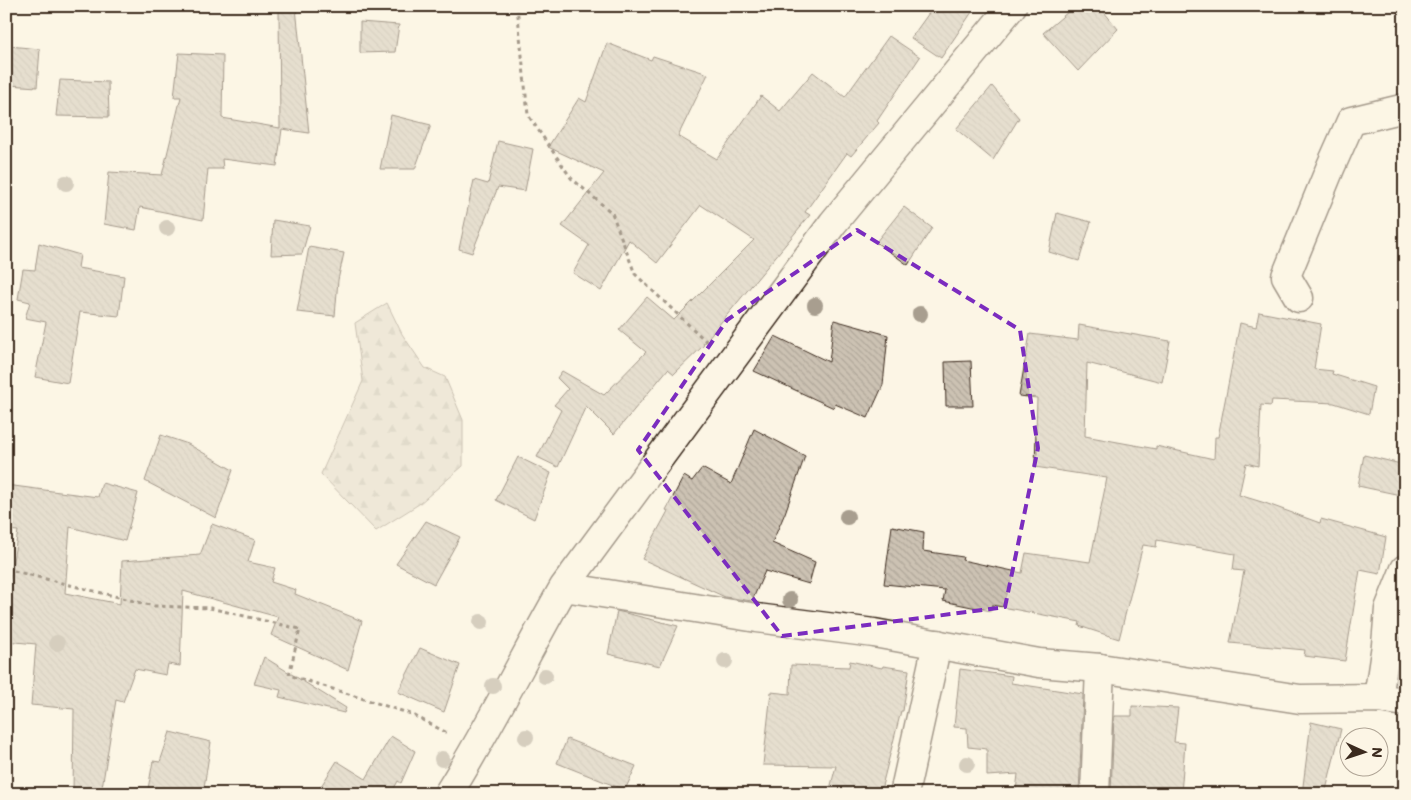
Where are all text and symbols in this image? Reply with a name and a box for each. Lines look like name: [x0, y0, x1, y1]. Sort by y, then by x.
north arrow: [1338, 728, 1388, 778]
text: N: [1368, 747, 1387, 759]

